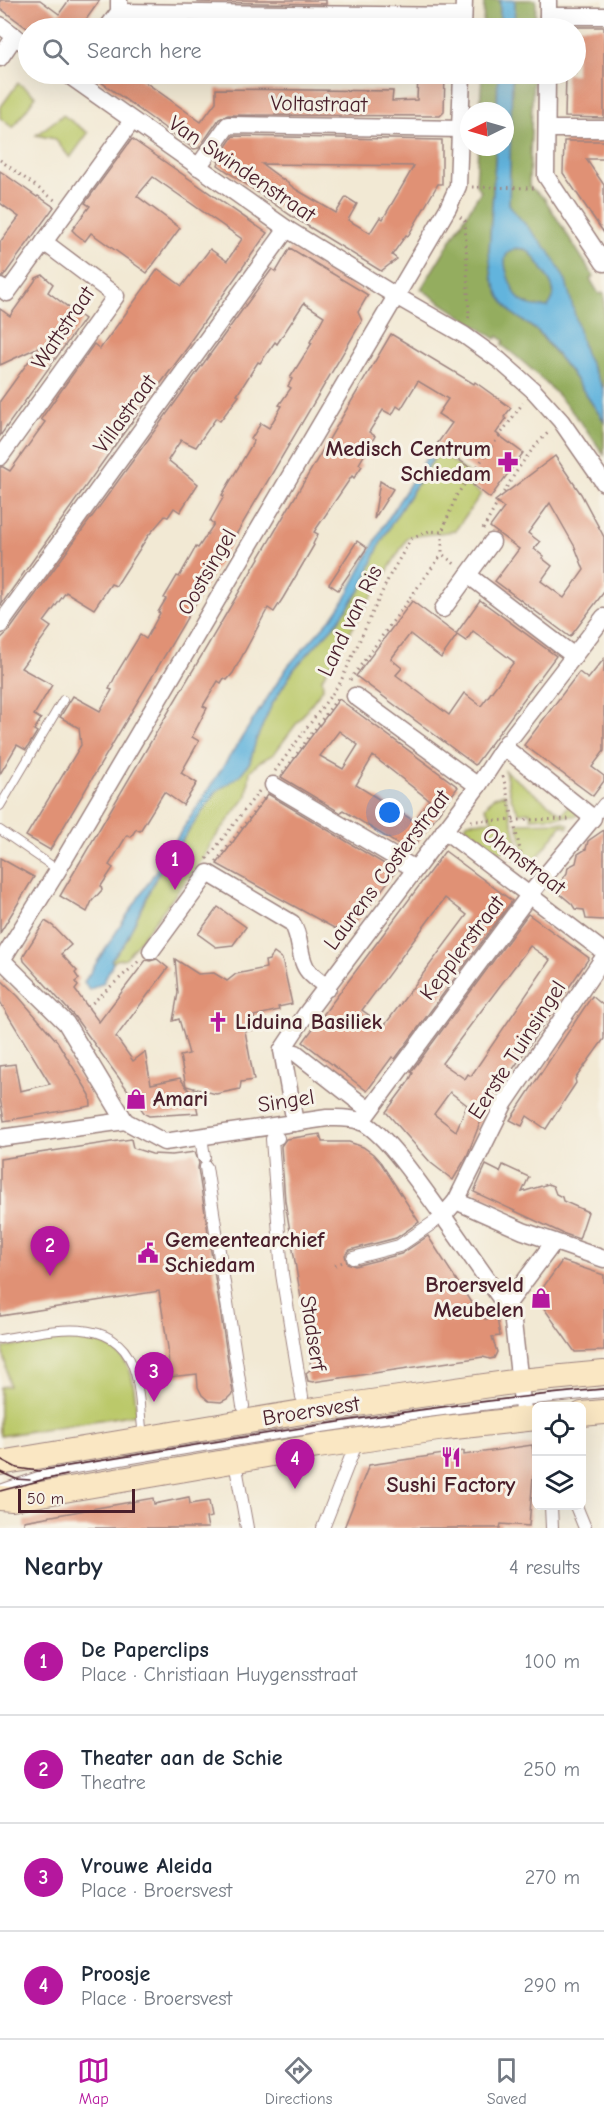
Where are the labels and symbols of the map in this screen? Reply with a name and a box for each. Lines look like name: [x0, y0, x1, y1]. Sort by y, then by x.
street label: Voltastraat: [270, 90, 368, 118]
north arrow: [460, 102, 514, 156]
street label: Van Swindenstraat: [164, 110, 321, 228]
street label: Wattstraat: [26, 281, 101, 374]
street label: Villastraat: [88, 369, 163, 458]
place label: Medisch Centrum Schiedam: [326, 436, 491, 487]
pharmacy icon: Medisch Centrum Schiedam: [496, 450, 520, 474]
street label: Oostsingel: [172, 524, 242, 620]
street label: Land van Ris: [312, 561, 388, 681]
street label: Laurens Costerstraat: [318, 784, 456, 955]
your location: [375, 798, 404, 827]
street label: Ohmstraat: [477, 821, 571, 901]
pin: 1: [156, 840, 195, 890]
street label: Kepplerstraat: [414, 890, 510, 1005]
street label: Eerste Tuinsingel: [463, 976, 571, 1124]
place label: Liduina Basiliek: [235, 1009, 382, 1035]
church icon: Liduina Basiliek: [206, 1010, 230, 1034]
street label: Singel: [256, 1084, 316, 1118]
place label: Amari: [153, 1086, 208, 1112]
shop icon: Amari: [124, 1087, 148, 1111]
pin: 2: [31, 1226, 70, 1276]
place label: Gemeentearchief Schiedam: [165, 1227, 325, 1278]
public building icon: Gemeentearchief Schiedam: [136, 1241, 160, 1265]
place label: Broersveld Meubelen: [425, 1272, 524, 1323]
shop icon: Broersveld Meubelen: [529, 1286, 553, 1310]
street label: Stadserf: [294, 1294, 332, 1374]
pin: 3: [134, 1352, 174, 1402]
street label: Broersvest: [261, 1390, 362, 1431]
pin: 4: [276, 1440, 314, 1489]
restaurant icon: Sushi Factory: [439, 1445, 463, 1469]
place label: Sushi Factory: [387, 1472, 516, 1498]
scale bar: [18, 1486, 135, 1514]

